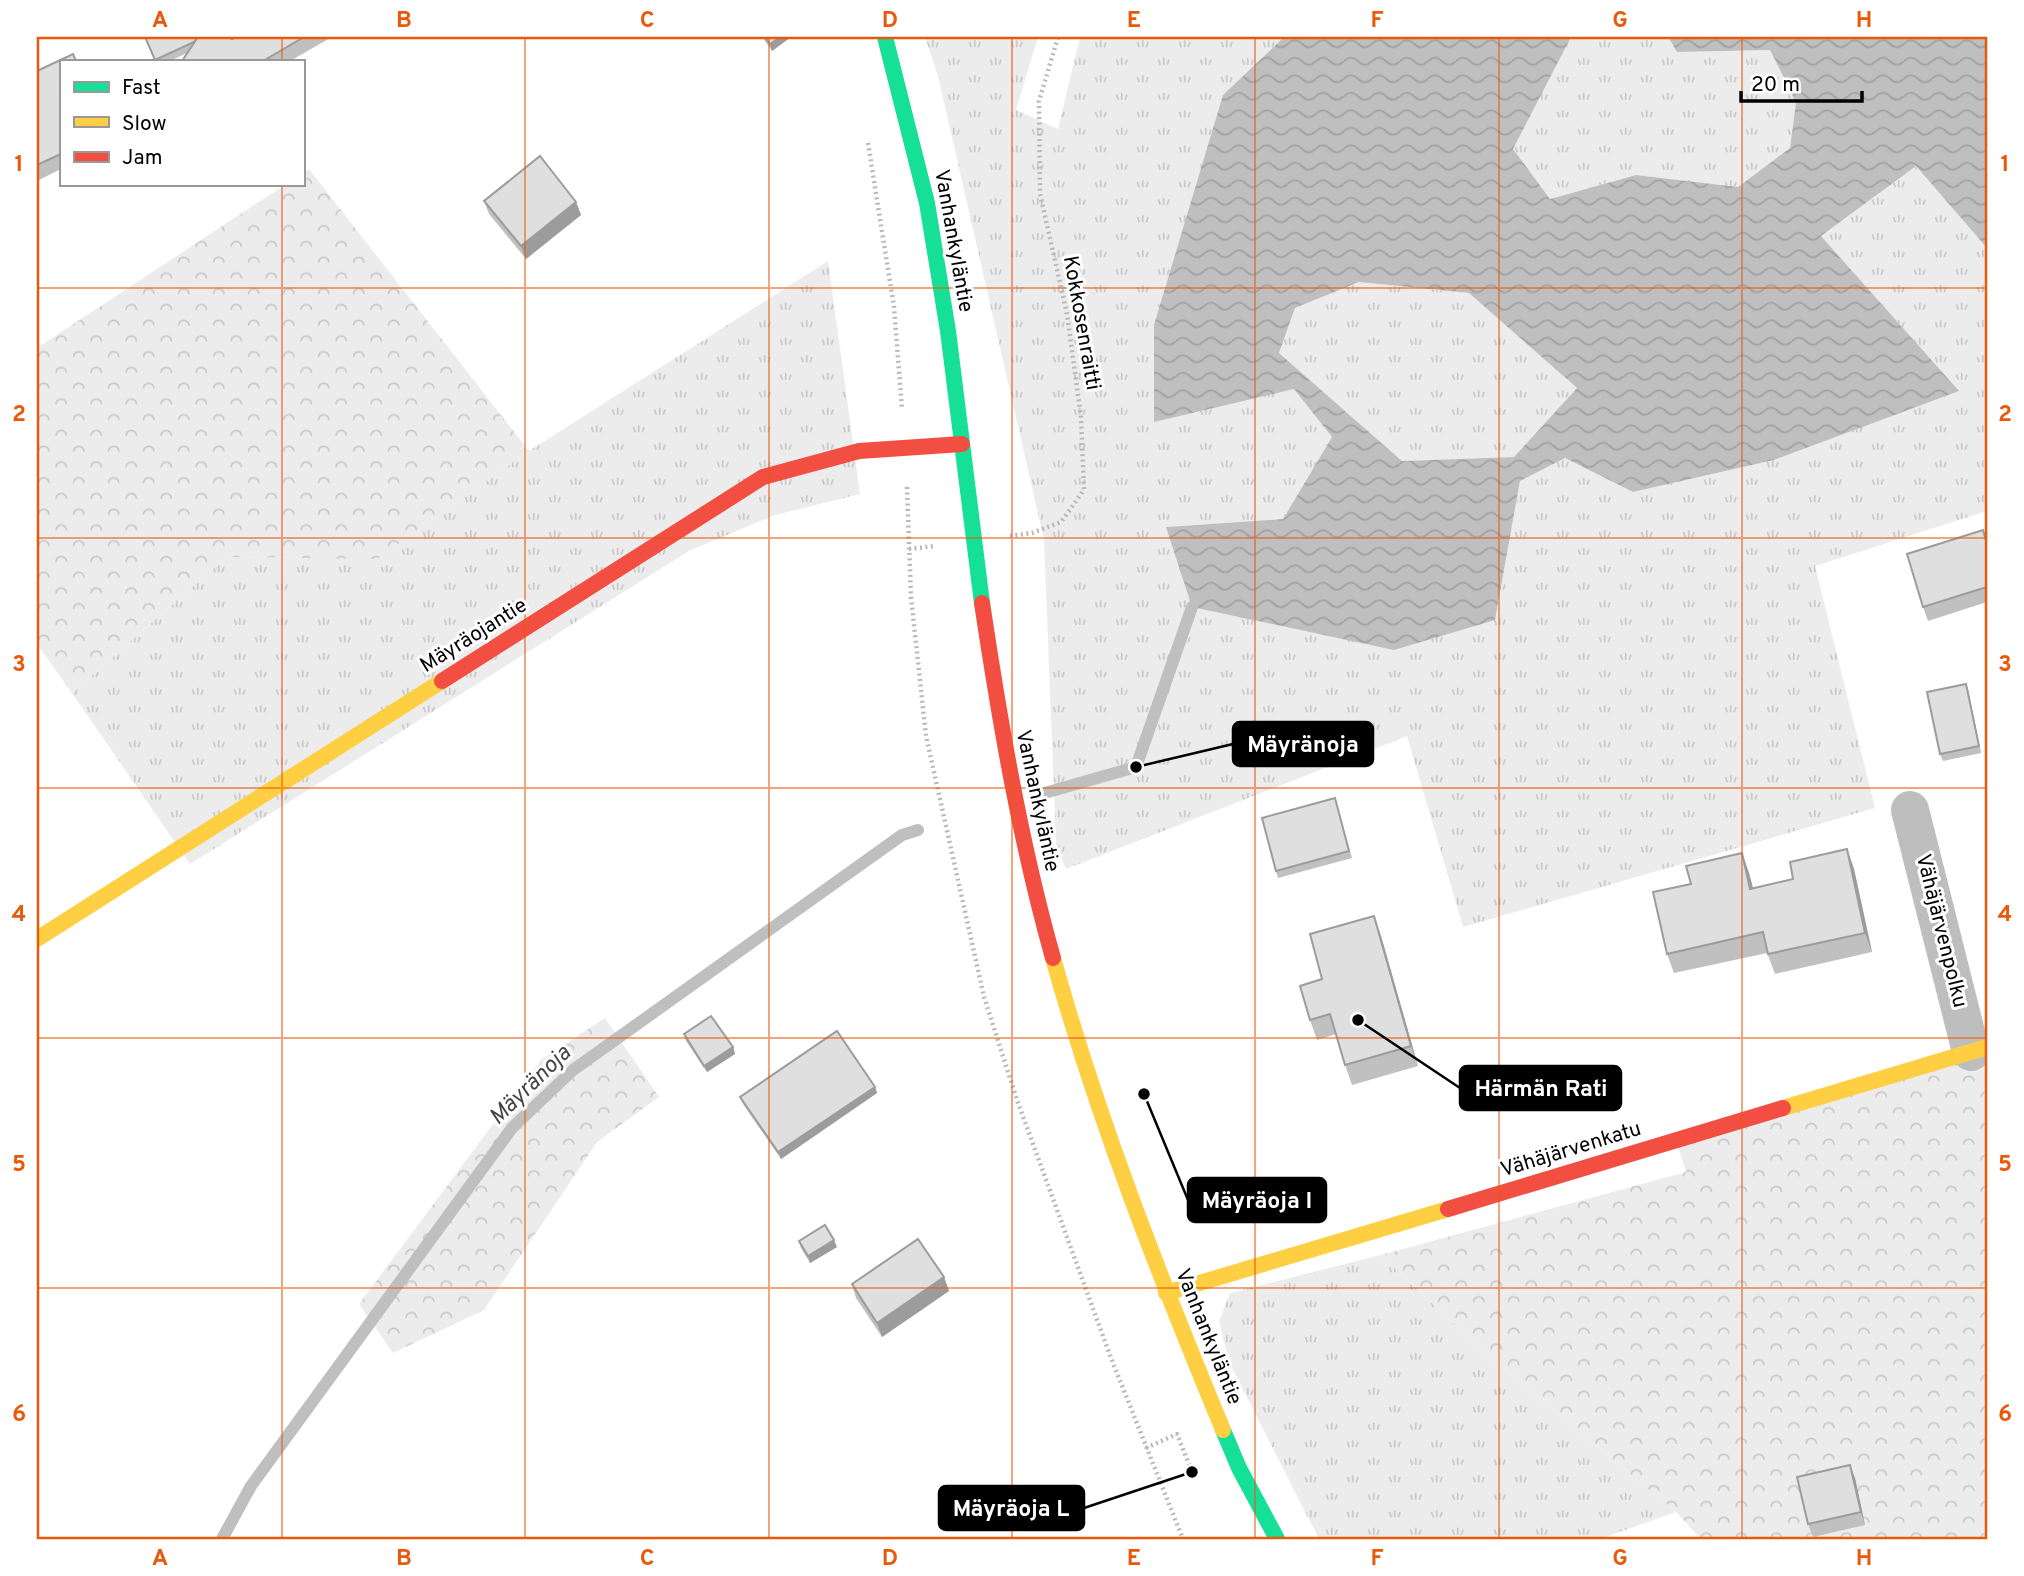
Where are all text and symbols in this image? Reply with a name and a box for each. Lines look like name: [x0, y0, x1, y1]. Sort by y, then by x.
text: A: [152, 7, 168, 36]
text: B: [396, 7, 412, 36]
text: C: [640, 7, 654, 36]
text: D: [882, 7, 898, 36]
text: E: [1127, 7, 1141, 36]
text: F: [1370, 7, 1384, 36]
text: G: [1612, 7, 1628, 36]
text: H: [1856, 7, 1872, 36]
legend: [60, 60, 304, 186]
scale bar: [1741, 60, 1861, 104]
text: 20 m: [1751, 72, 1800, 99]
text: Fast: [122, 75, 161, 102]
text: Slow: [122, 111, 167, 138]
text: Jam: [122, 145, 163, 172]
text: 1: [14, 151, 24, 180]
text: 1: [2000, 151, 2010, 180]
street label: Vanhankyläntie: [927, 167, 979, 315]
street label: Kokkosenraitti: [1056, 254, 1106, 392]
text: 2: [12, 401, 26, 430]
text: 2: [1998, 401, 2012, 430]
street label: Mäyräojantie: [416, 592, 532, 680]
text: 3: [12, 651, 26, 680]
text: 3: [1998, 651, 2012, 680]
callout: Mäyränoja: [1233, 722, 1373, 766]
street label: Vanhankyläntie: [1009, 727, 1065, 875]
text: Mäyränoja: [1247, 732, 1359, 761]
street label: Vähäjärvenpolku: [1909, 851, 1973, 1011]
text: 4: [12, 901, 26, 930]
text: 4: [1998, 901, 2012, 930]
water label: Mäyränoja: [484, 1040, 578, 1132]
callout: Härmän Rati: [1460, 1066, 1621, 1110]
text: Härmän Rati: [1474, 1076, 1608, 1105]
street label: Vähäjärvenkatu: [1497, 1116, 1645, 1184]
text: 5: [12, 1151, 26, 1180]
text: 5: [1998, 1151, 2012, 1180]
callout: Mäyräoja I: [1188, 1178, 1326, 1222]
text: Mäyräoja I: [1202, 1188, 1312, 1217]
street label: Vanhankyläntie: [1168, 1265, 1248, 1409]
text: 6: [12, 1401, 26, 1430]
text: 6: [1998, 1401, 2012, 1430]
callout: Mäyräoja L: [939, 1486, 1084, 1530]
text: Mäyräoja L: [953, 1496, 1069, 1525]
text: A: [152, 1545, 168, 1574]
text: B: [396, 1545, 412, 1574]
text: C: [640, 1545, 654, 1574]
text: D: [882, 1545, 898, 1574]
text: E: [1127, 1545, 1141, 1574]
text: F: [1370, 1545, 1384, 1574]
text: G: [1612, 1545, 1628, 1574]
text: H: [1856, 1545, 1872, 1574]

